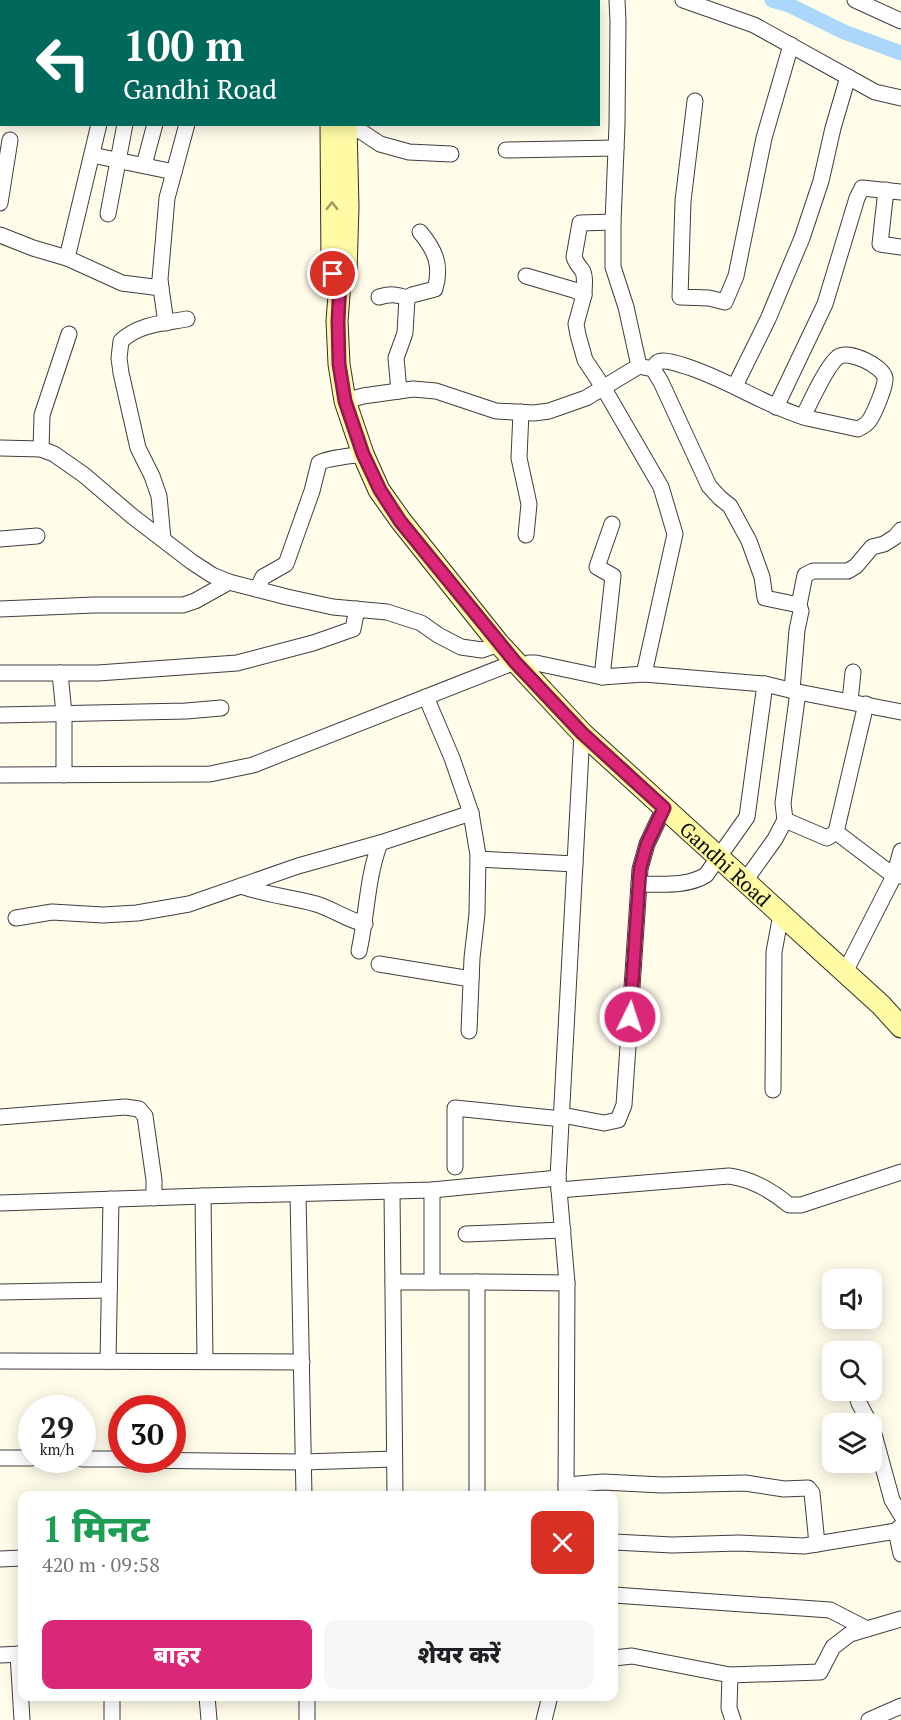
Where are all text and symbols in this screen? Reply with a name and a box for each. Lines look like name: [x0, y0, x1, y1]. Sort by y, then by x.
text: 100 m: [123, 17, 244, 73]
icon: left: [24, 24, 102, 102]
text: Gandhi Road: [123, 71, 277, 107]
one-way arrow: [326, 201, 338, 210]
pin: [307, 248, 358, 299]
icon: arrive: [316, 257, 349, 290]
street label: Gandhi Road: [674, 815, 777, 912]
position arrow: [598, 985, 662, 1049]
map controls: [822, 1269, 882, 1473]
button: sound: [822, 1269, 882, 1329]
button: search: [822, 1341, 882, 1401]
speed limit sign: 30: [108, 1395, 186, 1473]
text: 29: [40, 1407, 74, 1447]
button: layers: [822, 1413, 882, 1473]
text: km/h: [40, 1439, 74, 1459]
text: 1 मिनट: [42, 1505, 150, 1552]
button: close: [531, 1511, 594, 1574]
text: 420 m · 09:58: [42, 1551, 160, 1578]
button: बाहर: [42, 1620, 312, 1689]
button: शेयर करें: [324, 1620, 594, 1689]

